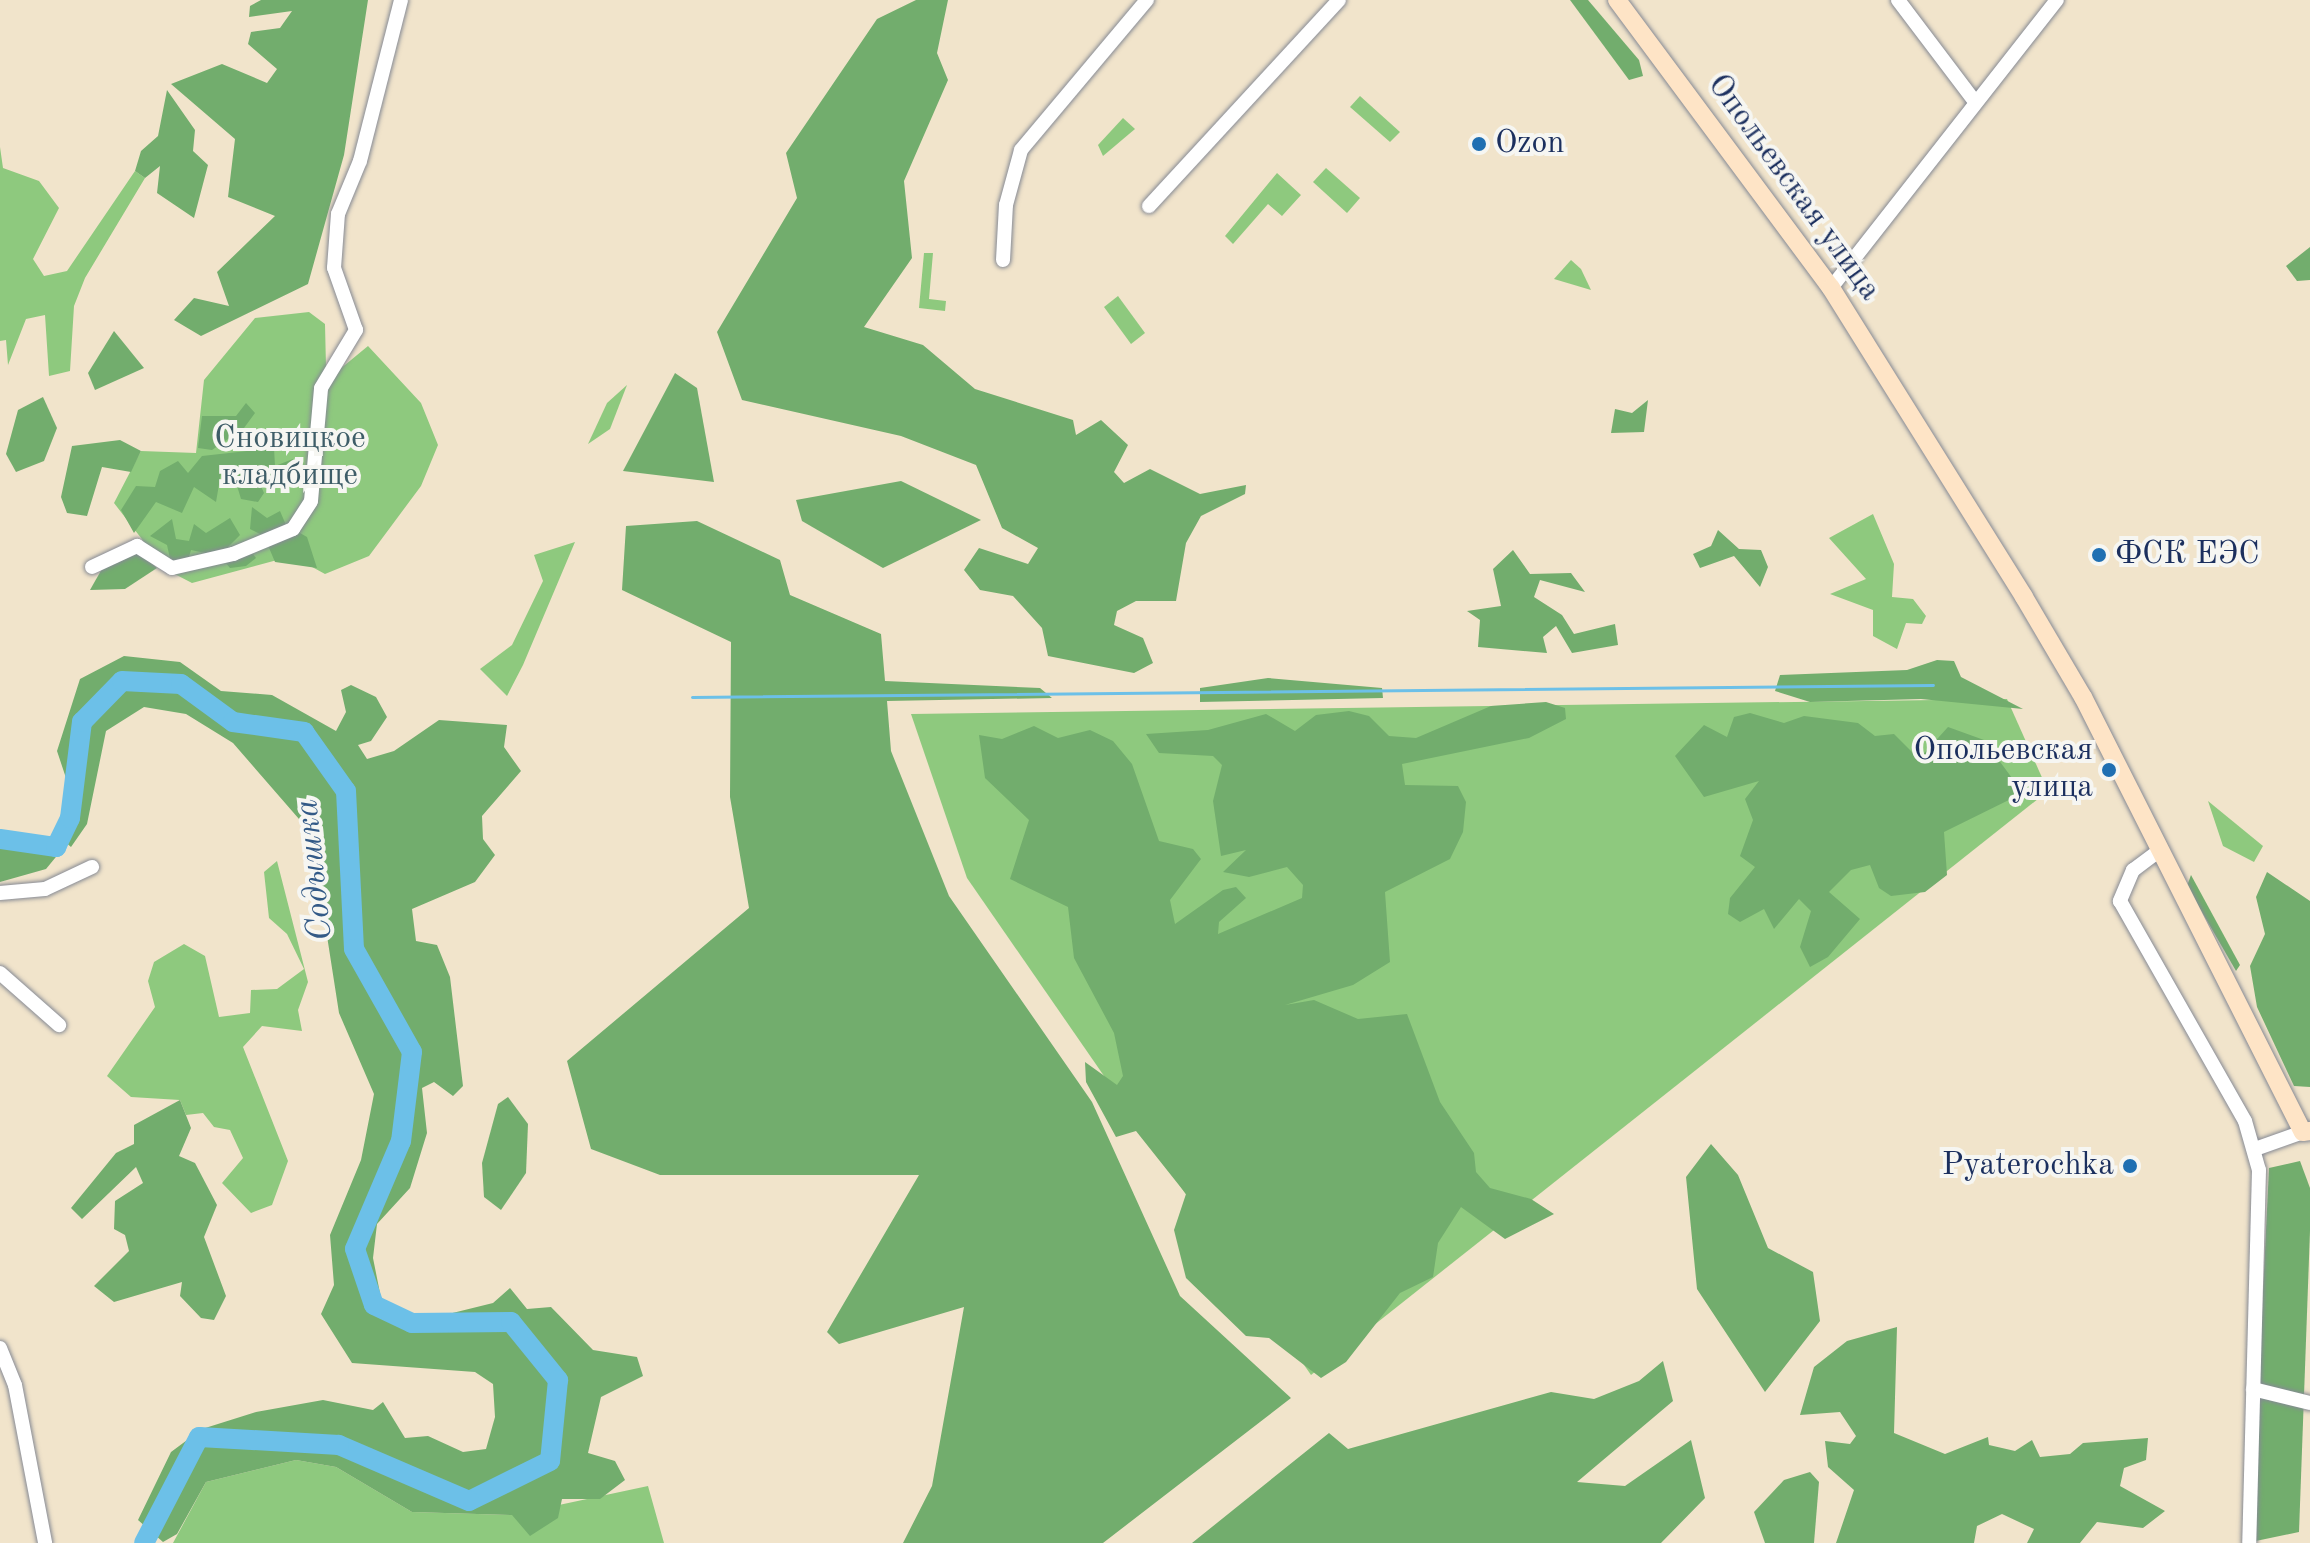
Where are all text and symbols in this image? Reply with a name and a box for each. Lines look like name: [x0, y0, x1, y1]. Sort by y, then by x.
street label: Опольевская улица: [1698, 67, 1888, 309]
place label: Ozon: [1495, 125, 1565, 163]
marker: Ozon: [1470, 135, 1488, 153]
park label: Сновицкое кладбище: [214, 421, 366, 496]
place label: ФСК ЕЭС: [2115, 536, 2260, 574]
marker: ФСК ЕЭС: [2090, 546, 2108, 564]
place label: Опольевская улица: [1914, 733, 2093, 808]
marker: Опольевская улица: [2100, 761, 2118, 779]
water label: Содышка: [287, 797, 343, 943]
place label: Pyaterochka: [1942, 1147, 2114, 1185]
marker: Pyaterochka: [2121, 1157, 2139, 1175]

